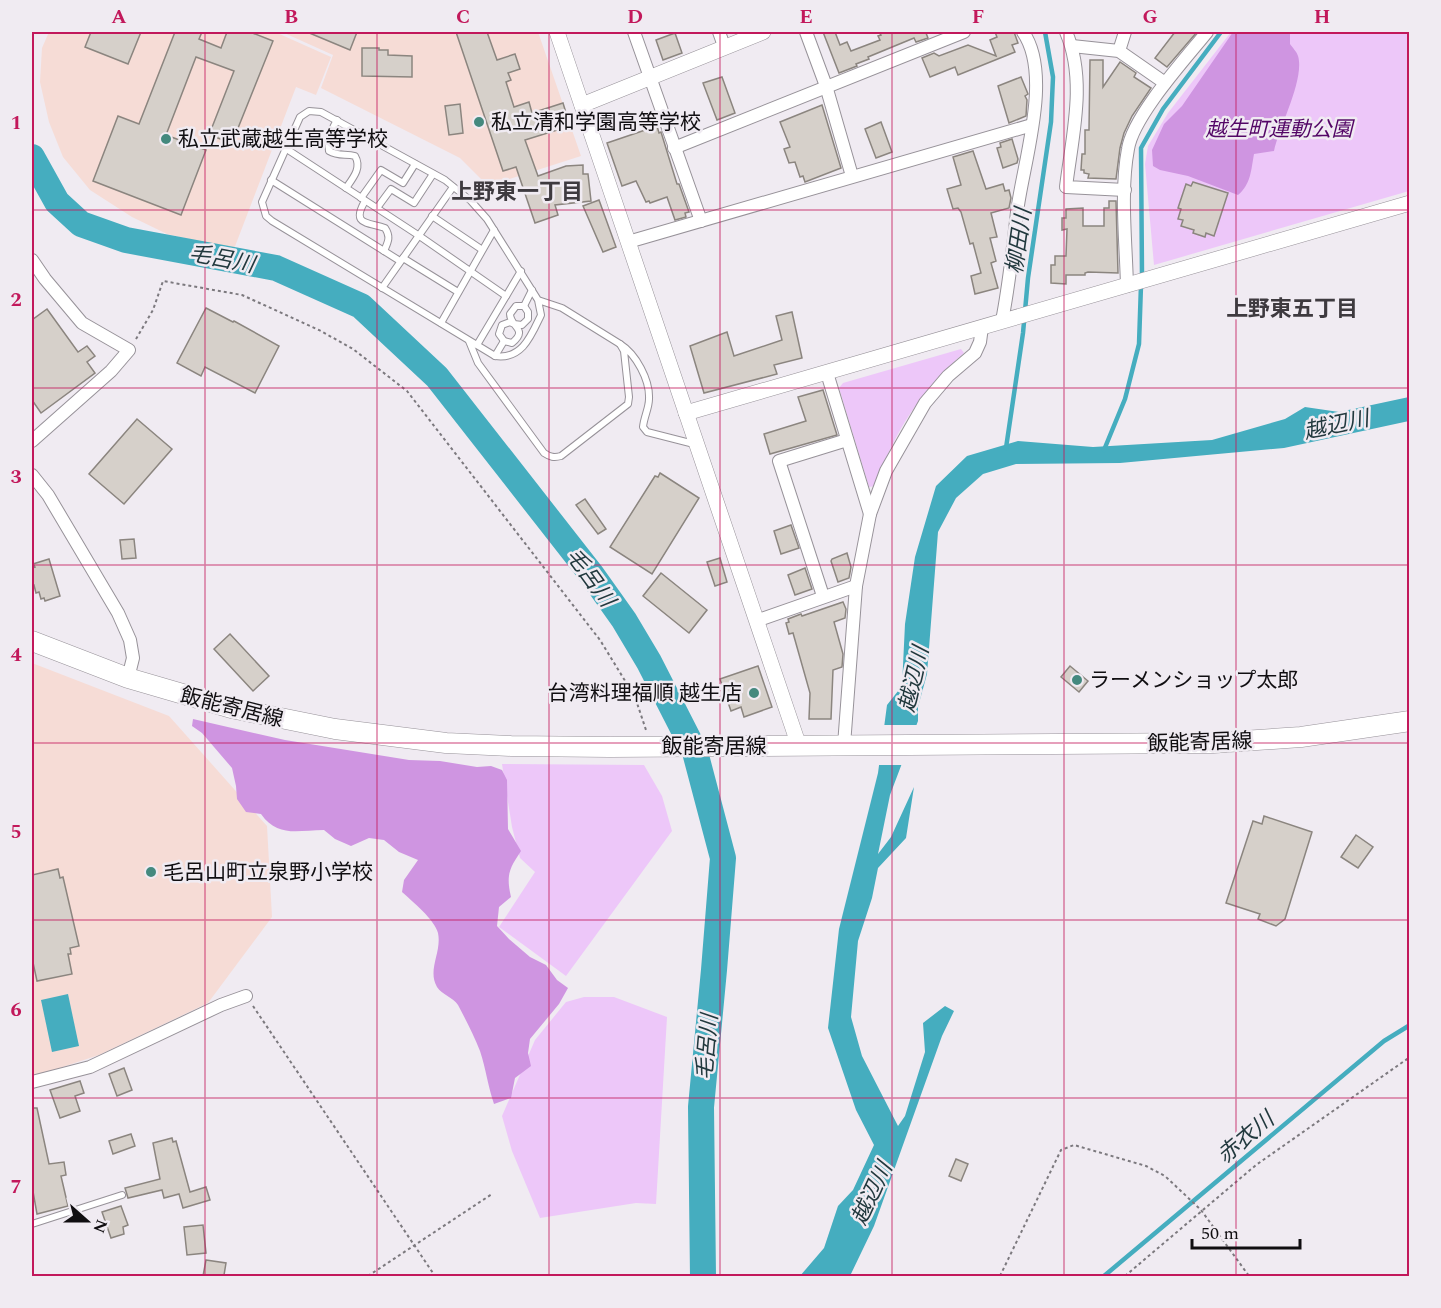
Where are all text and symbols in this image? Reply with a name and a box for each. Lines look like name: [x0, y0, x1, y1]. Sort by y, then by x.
text: A: [111, 2, 127, 32]
text: B: [284, 2, 298, 32]
text: C: [456, 2, 470, 32]
text: D: [627, 2, 643, 32]
text: E: [799, 2, 813, 32]
text: F: [972, 2, 984, 32]
text: G: [1142, 2, 1158, 32]
text: H: [1314, 2, 1330, 32]
place label: 私立清和学園高等学校: [491, 107, 701, 139]
text: 1: [10, 108, 22, 138]
park label: 越生町運動公園: [1206, 114, 1355, 146]
marker: 私立清和学園高等学校: [472, 115, 486, 129]
place label: 私立武蔵越生高等学校: [178, 124, 388, 156]
marker: 私立武蔵越生高等学校: [159, 132, 173, 146]
district label: 上野東一丁目: [451, 176, 583, 209]
water label: 柳田川: [999, 204, 1041, 276]
water label: 毛呂川: [186, 237, 259, 282]
text: 2: [10, 285, 22, 315]
district label: 上野東五丁目: [1226, 293, 1358, 326]
water label: 越辺川: [1301, 402, 1374, 448]
text: 3: [10, 462, 22, 492]
water label: 毛呂川: [557, 541, 624, 616]
text: 4: [10, 640, 22, 670]
water label: 越辺川: [891, 642, 938, 715]
place label: ラーメンショップ太郎: [1089, 665, 1298, 697]
marker: ラーメンショップ太郎: [1070, 673, 1084, 687]
place label: 台湾料理福順 越生店: [548, 678, 742, 710]
street label: 飯能寄居線: [177, 680, 287, 736]
marker: 台湾料理福順 越生店: [747, 686, 761, 700]
street label: 飯能寄居線: [1147, 725, 1253, 761]
street label: 飯能寄居線: [662, 731, 767, 763]
text: 5: [10, 817, 22, 847]
place label: 毛呂山町立泉野小学校: [163, 857, 373, 889]
marker: 毛呂山町立泉野小学校: [144, 865, 158, 879]
text: 6: [10, 995, 22, 1025]
water label: 毛呂川: [688, 1011, 727, 1081]
water label: 赤衣川: [1210, 1103, 1283, 1172]
water label: 越辺川: [843, 1155, 902, 1231]
text: 7: [10, 1172, 22, 1202]
north arrow: [57, 1191, 117, 1251]
scale bar: [1192, 1212, 1300, 1250]
text: N: [87, 1216, 114, 1236]
text: 50 m: [1201, 1220, 1239, 1247]

